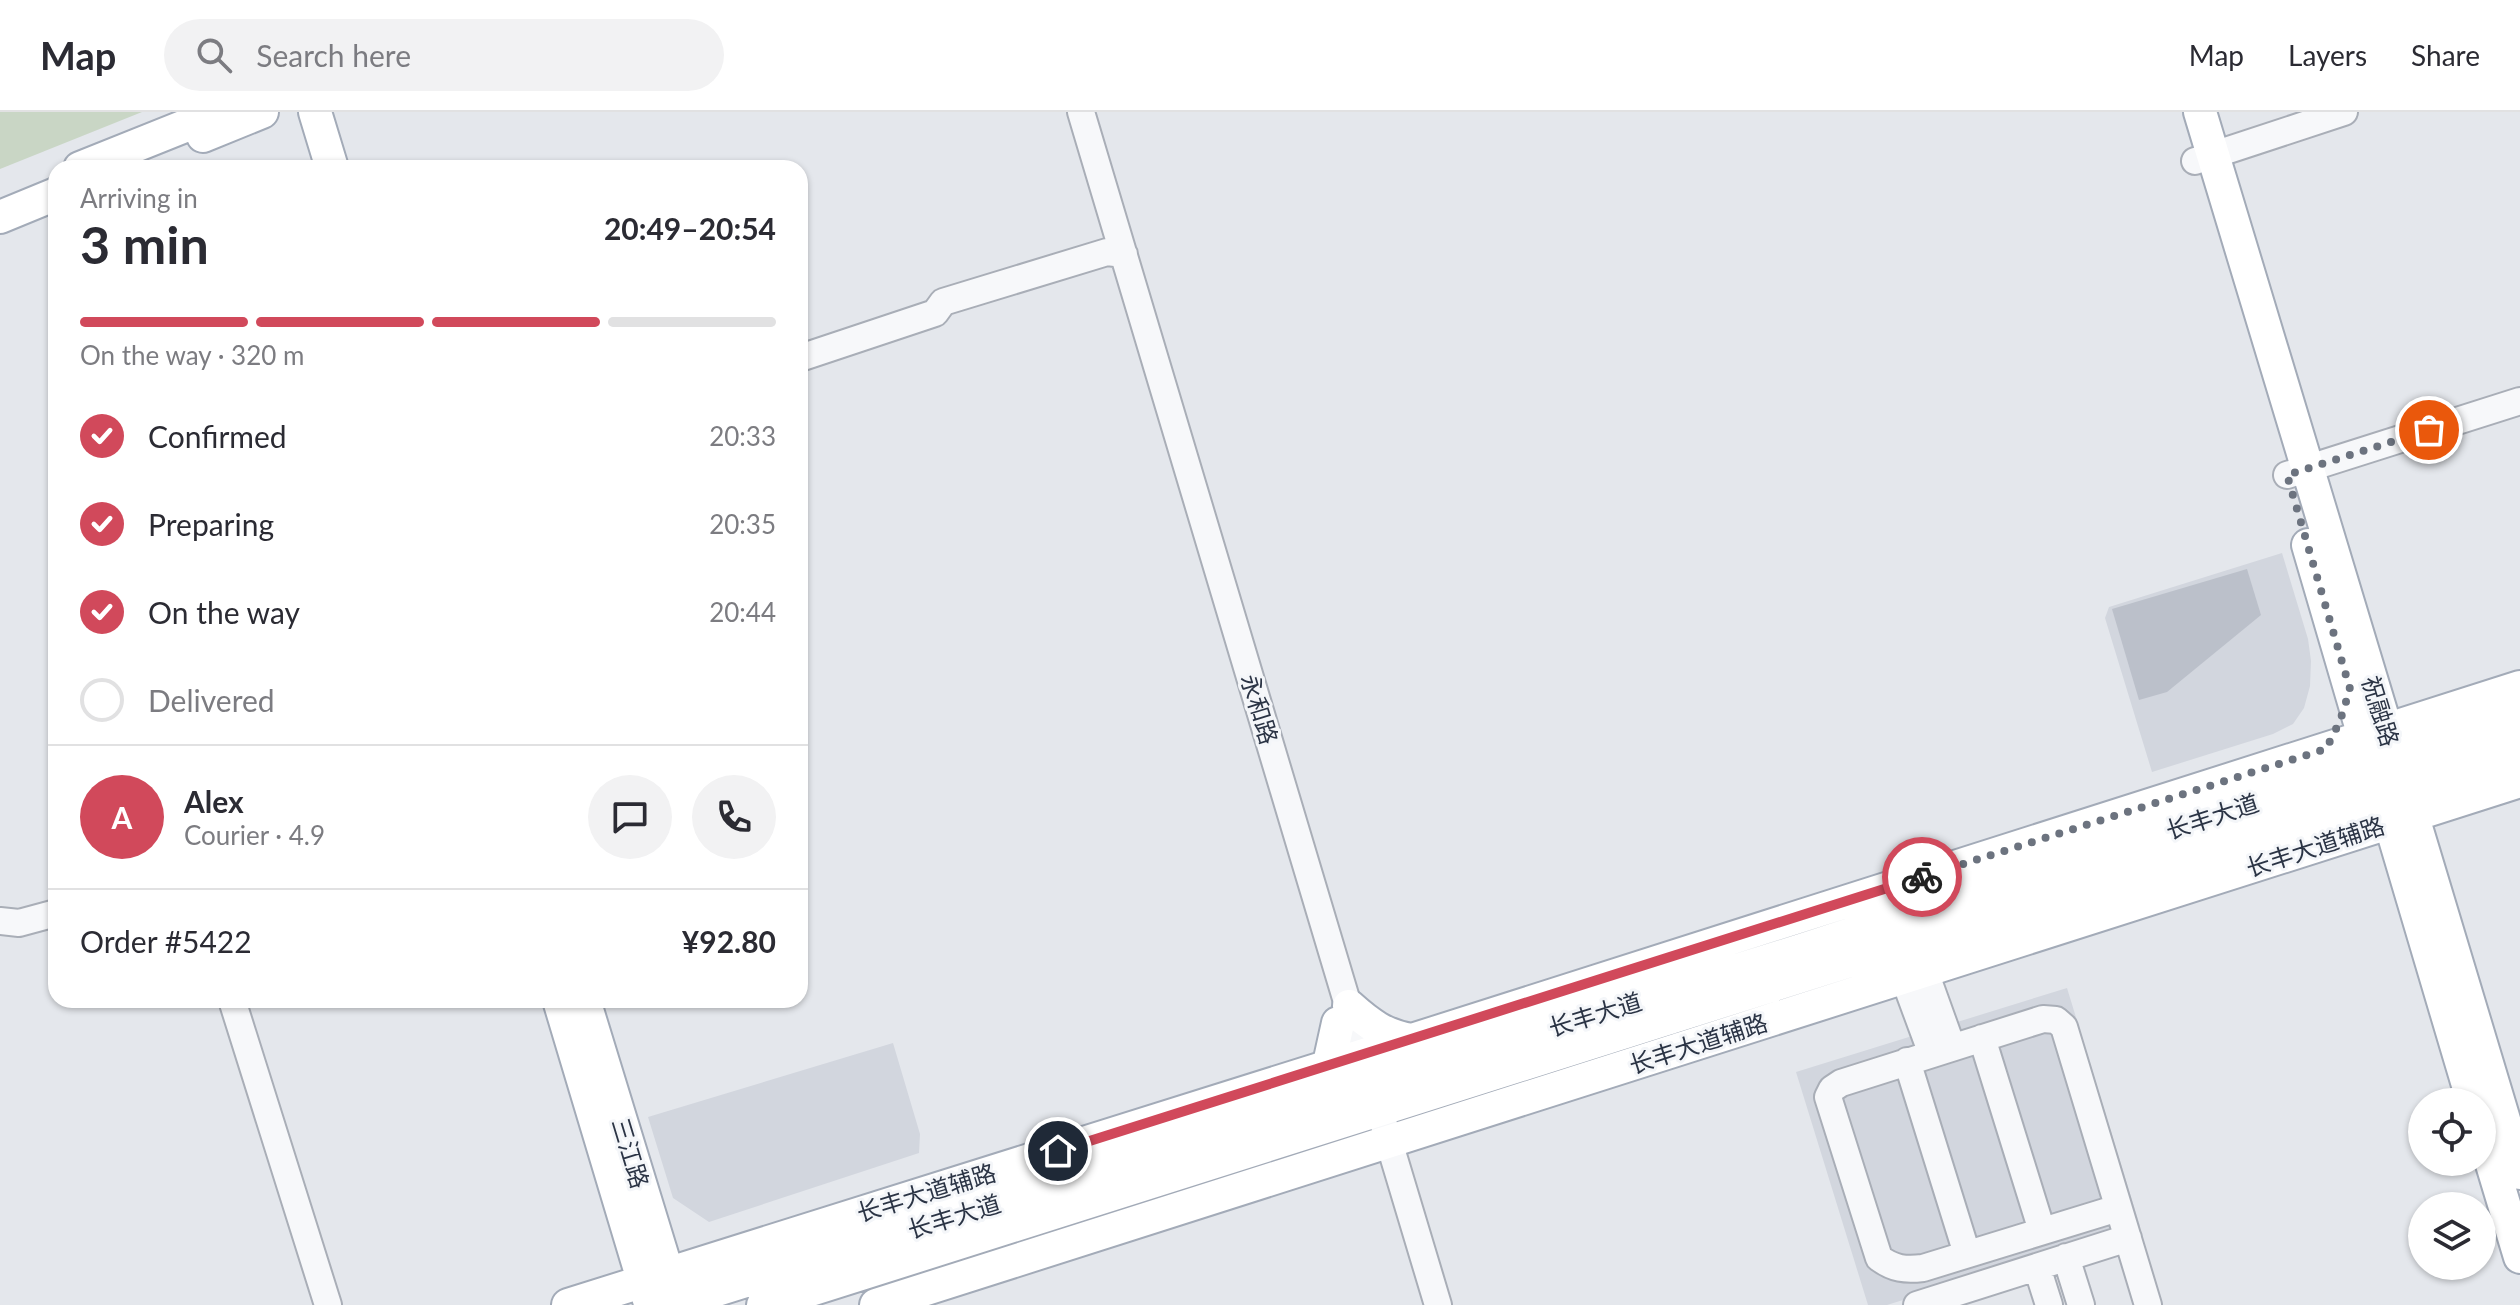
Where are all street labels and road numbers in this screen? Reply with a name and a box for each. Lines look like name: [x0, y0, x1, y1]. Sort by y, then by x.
street label: 永和路: [1236, 670, 1284, 748]
street label: 祝融路: [2357, 672, 2405, 750]
street label: 长丰大道: [2162, 787, 2262, 845]
street label: 长丰大道辅路: [2242, 810, 2388, 882]
street label: 长丰大道: [1545, 986, 1645, 1042]
street label: 长丰大道辅路: [1625, 1007, 1771, 1079]
street label: 三江路: [607, 1114, 655, 1192]
street label: 长丰大道辅路: [853, 1157, 999, 1227]
street label: 长丰大道: [904, 1188, 1004, 1244]

